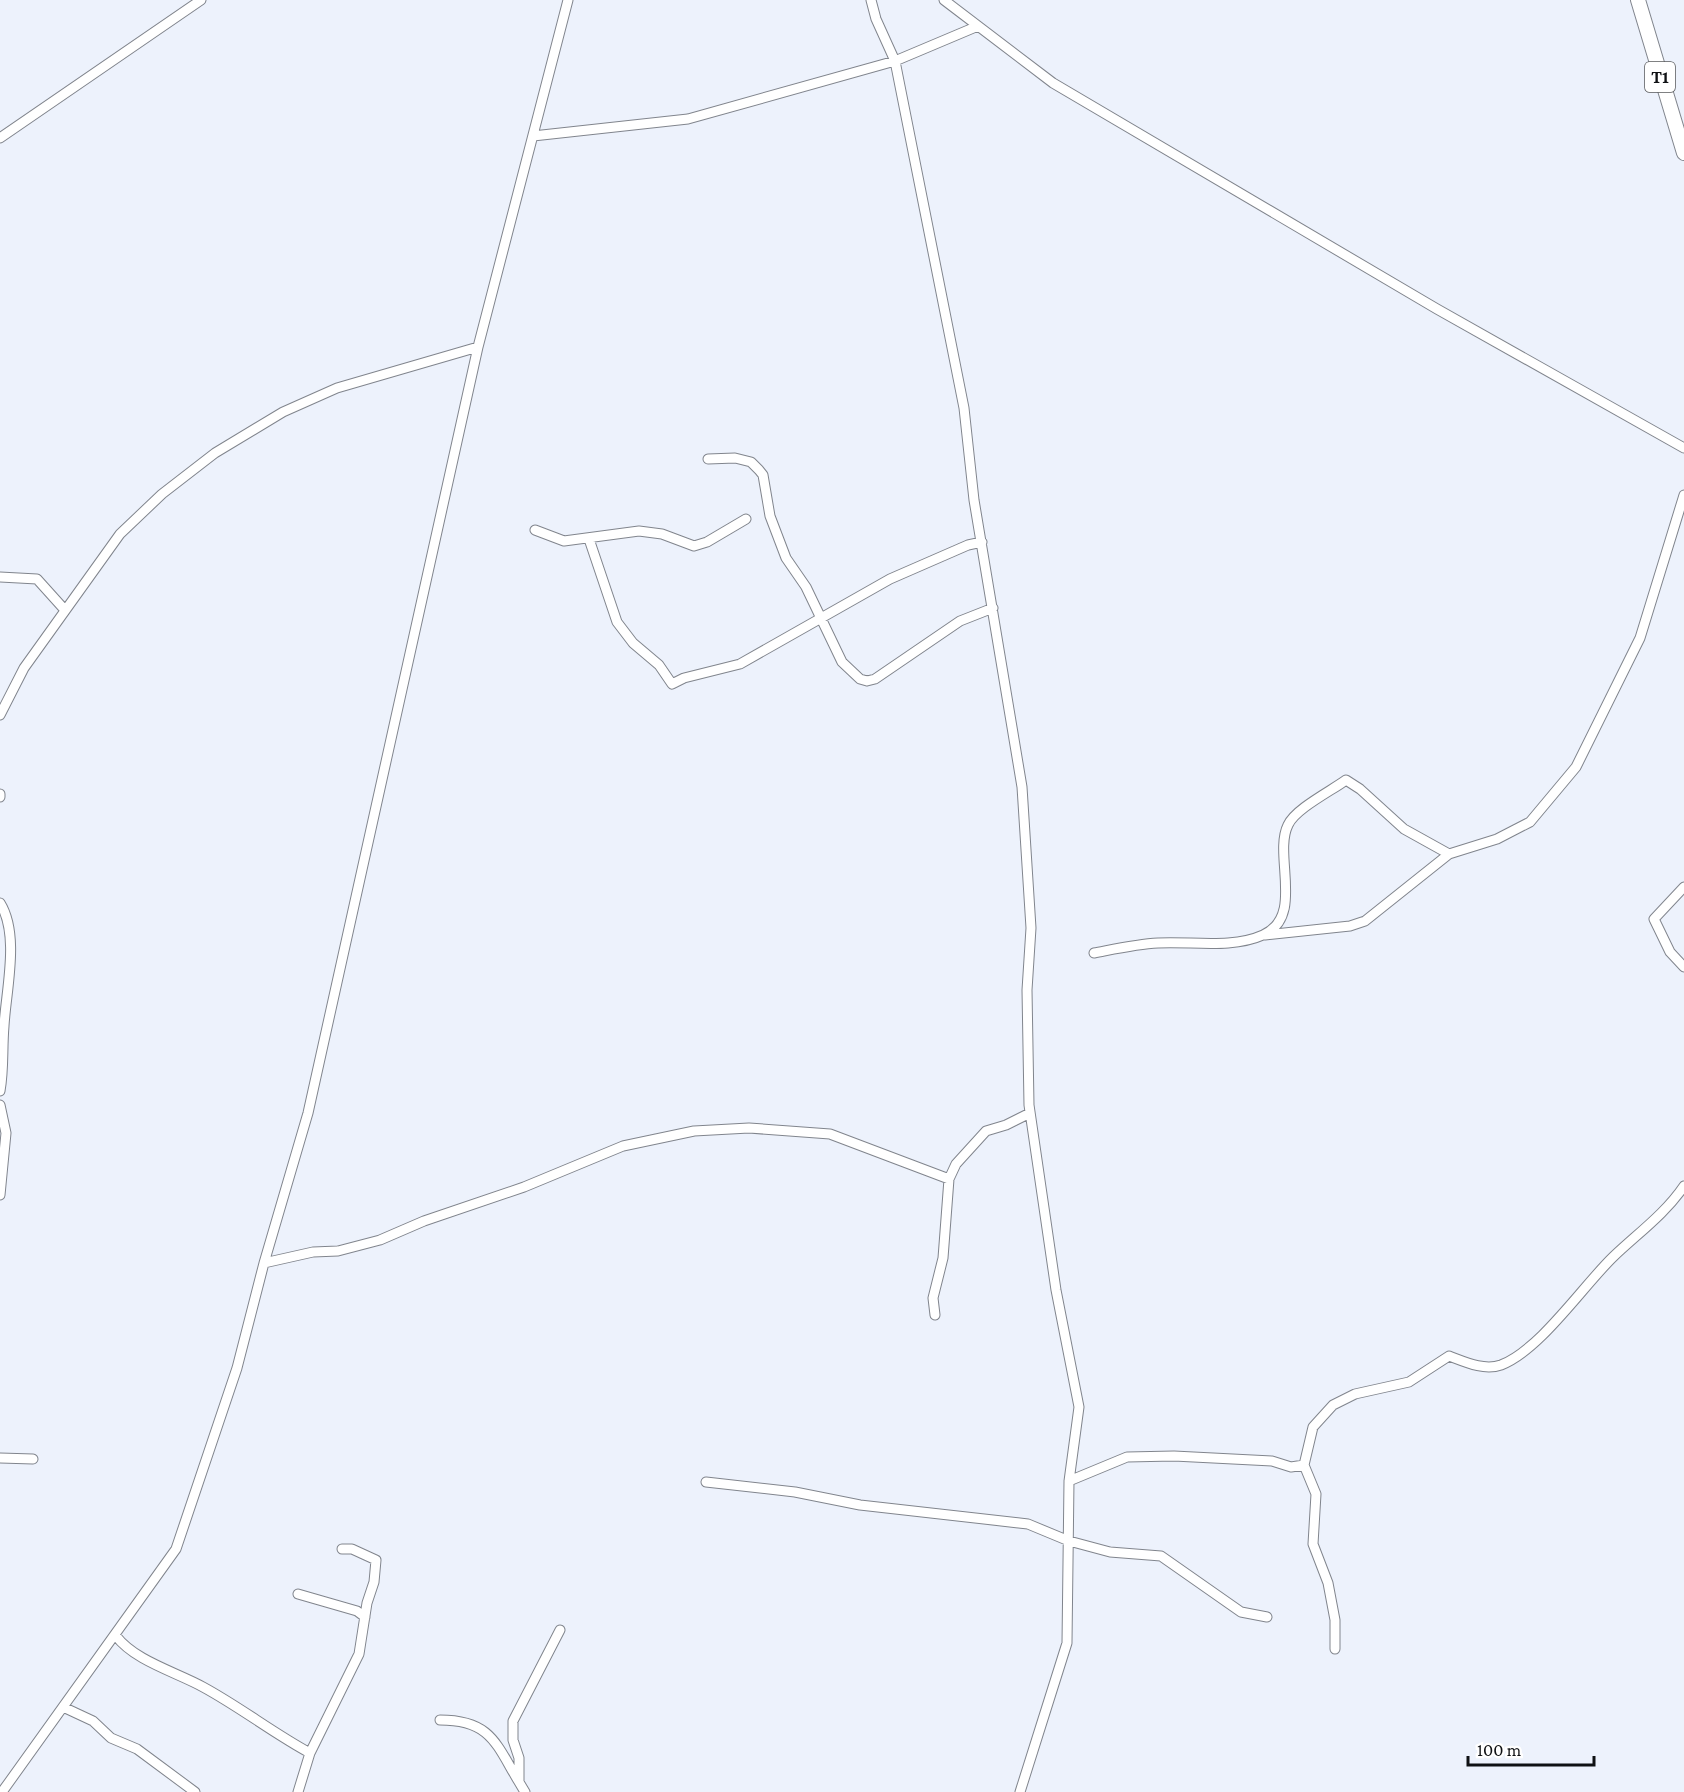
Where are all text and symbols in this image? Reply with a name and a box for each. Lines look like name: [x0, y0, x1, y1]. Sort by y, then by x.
road number: T1: [1645, 62, 1675, 92]
scale bar: [1468, 1729, 1594, 1767]
text: 100 m: [1477, 1740, 1522, 1760]

